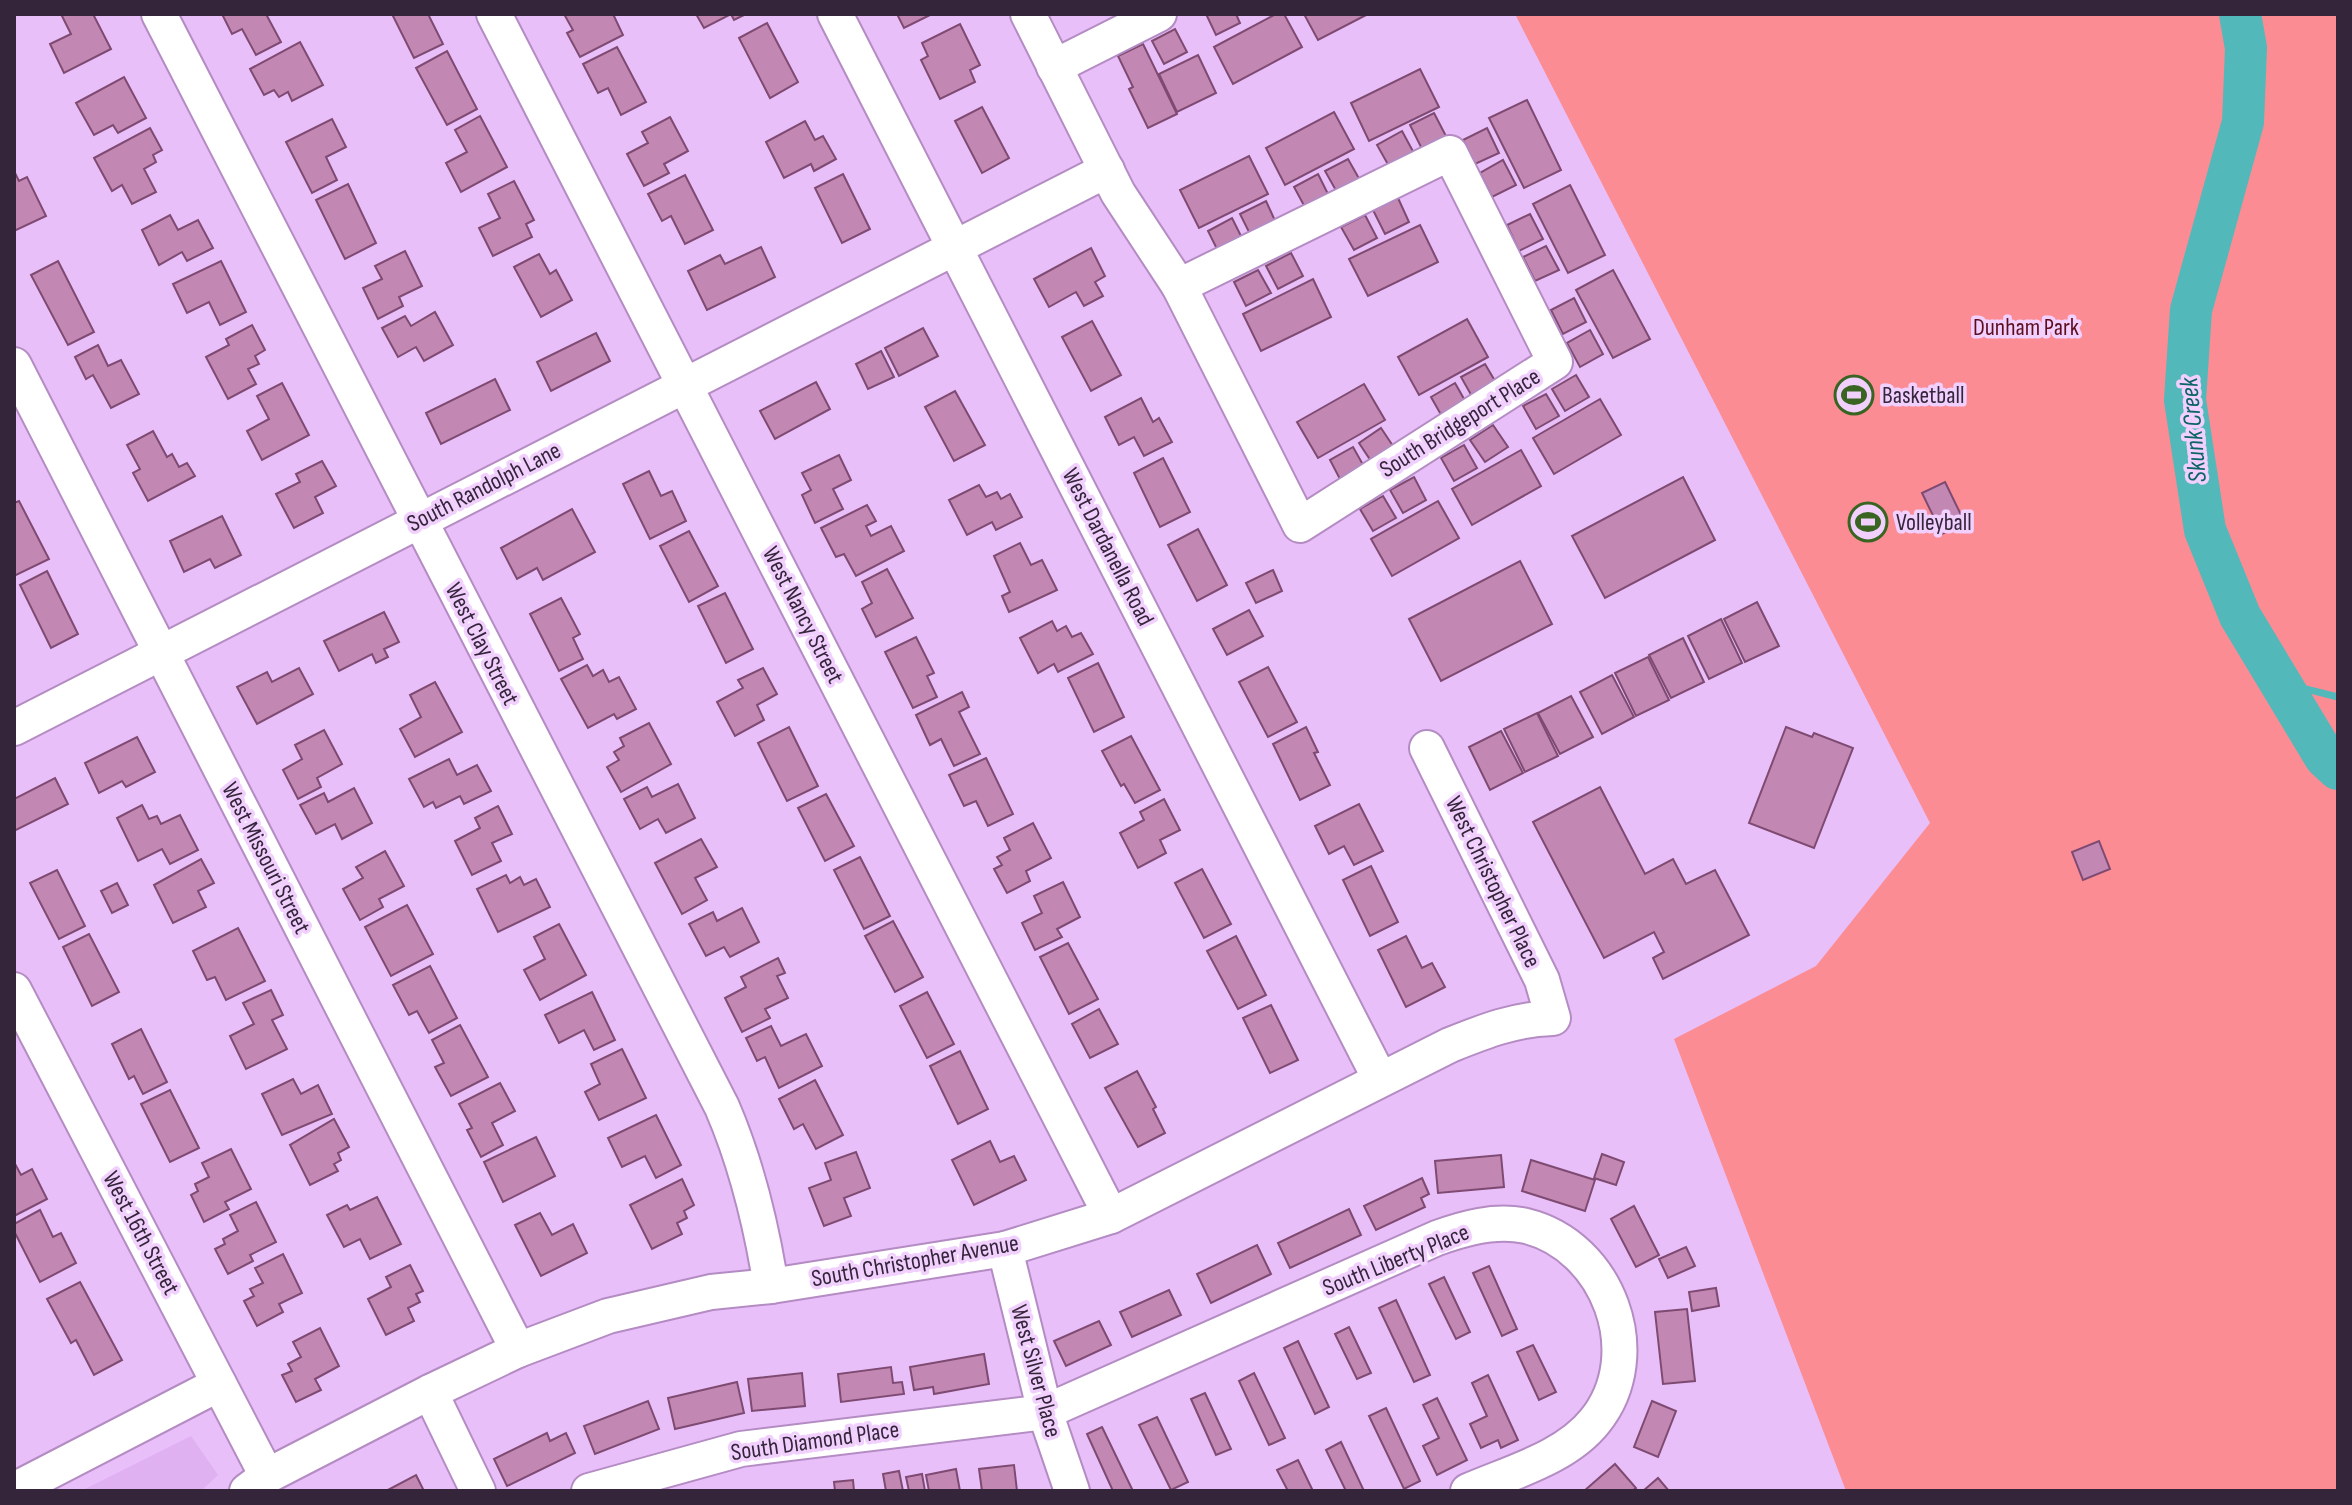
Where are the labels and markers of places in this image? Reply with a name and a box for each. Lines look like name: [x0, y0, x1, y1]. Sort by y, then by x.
sports icon: Basketball: [1833, 374, 1875, 416]
place label: Basketball: [1882, 381, 1964, 410]
sports icon: Volleyball: [1847, 501, 1889, 543]
place label: Volleyball: [1896, 508, 1972, 537]

